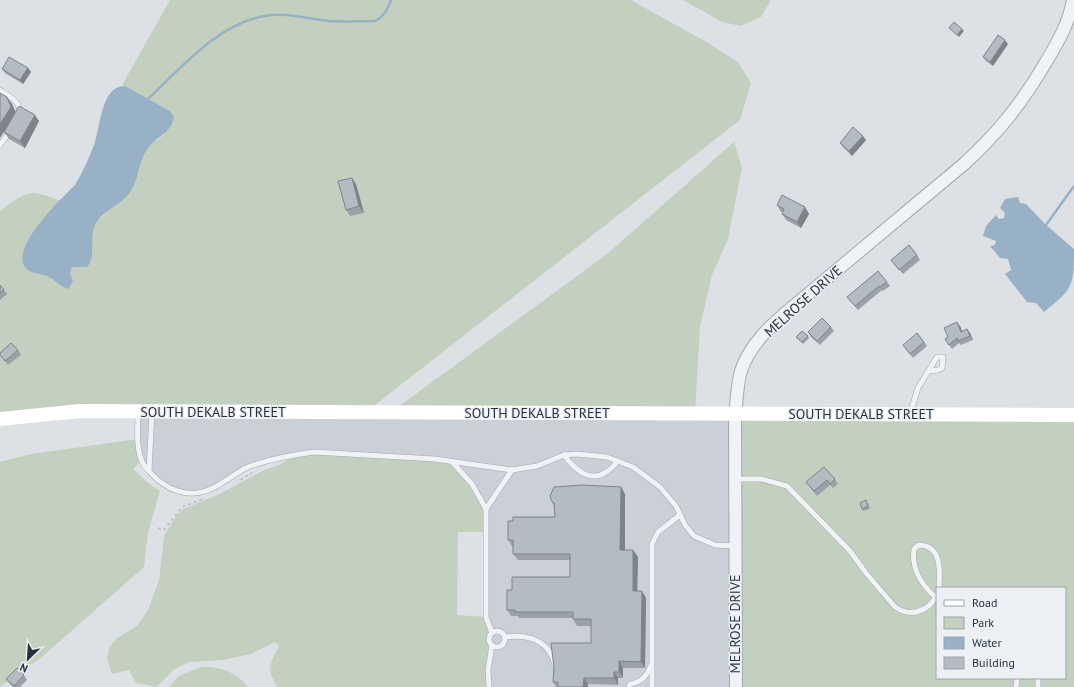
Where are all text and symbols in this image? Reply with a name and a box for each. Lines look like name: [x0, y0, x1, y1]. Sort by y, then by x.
street label: MELROSE DRIVE: [760, 261, 846, 341]
street label: SOUTH DEKALB STREET: [140, 403, 286, 421]
street label: SOUTH DEKALB STREET: [464, 404, 610, 422]
street label: SOUTH DEKALB STREET: [788, 405, 934, 423]
street label: MELROSE DRIVE: [726, 575, 744, 673]
legend: [936, 587, 1066, 679]
text: Road: [972, 595, 997, 610]
text: Park: [972, 615, 994, 630]
text: Water: [972, 635, 1002, 650]
north arrow: [8, 639, 48, 679]
text: Building: [972, 655, 1015, 670]
text: N: [18, 660, 30, 676]

